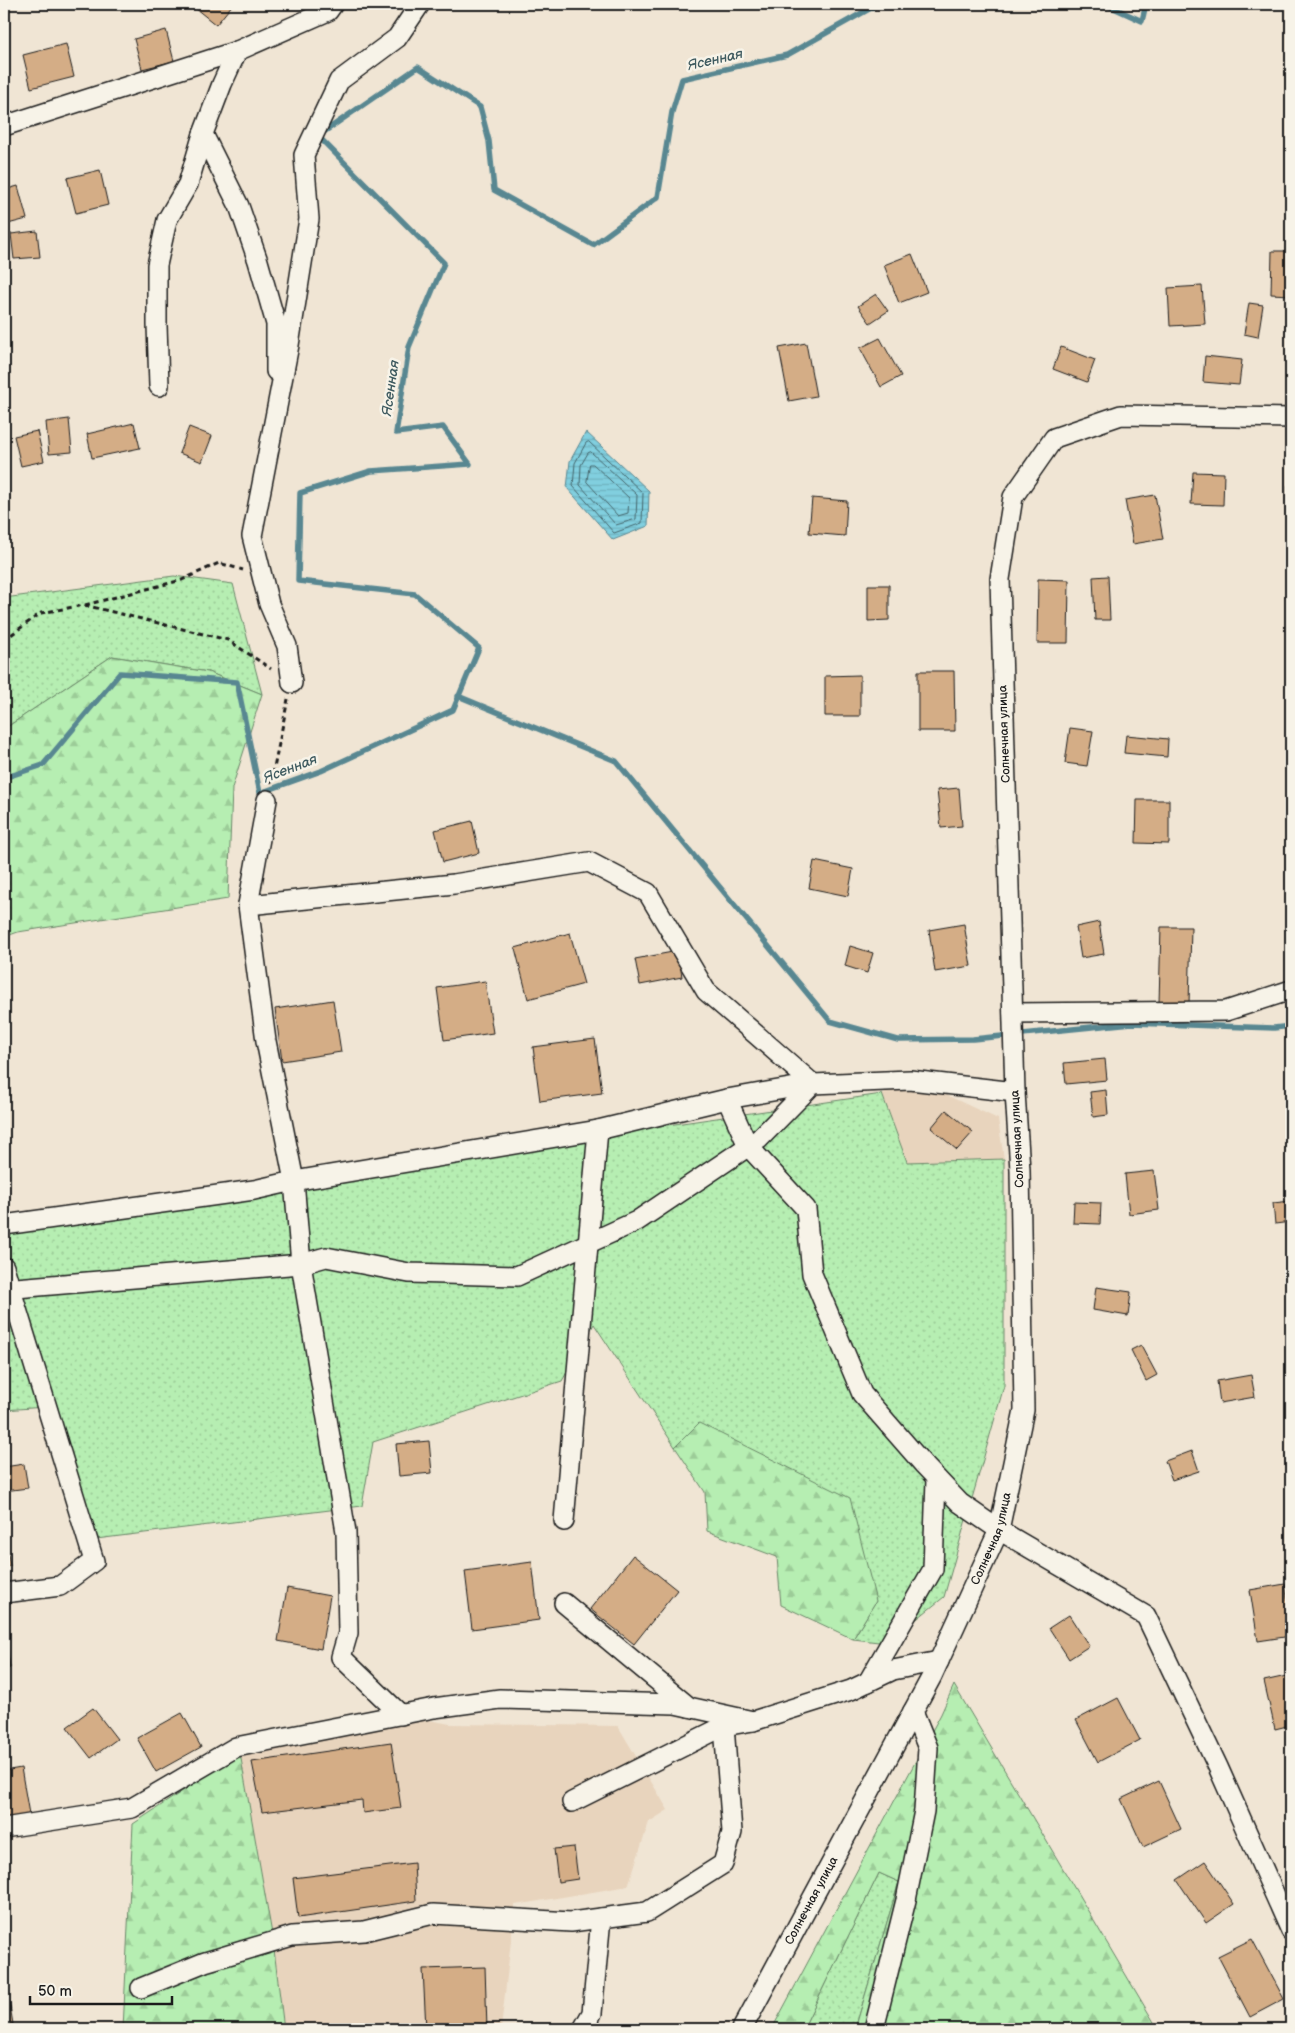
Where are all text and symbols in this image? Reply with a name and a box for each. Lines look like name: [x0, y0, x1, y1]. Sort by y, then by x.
water label: Ясенная: [685, 45, 745, 74]
water label: Ясенная: [378, 359, 403, 418]
street label: Солнечная улица: [995, 685, 1014, 783]
water label: Ясенная: [260, 750, 320, 787]
street label: Солнечная улица: [1007, 1090, 1028, 1188]
street label: Солнечная улица: [968, 1491, 1015, 1587]
street label: Солнечная улица: [782, 1854, 841, 1947]
scale bar: [30, 1973, 172, 2005]
text: 50 m: [38, 1982, 72, 2001]

